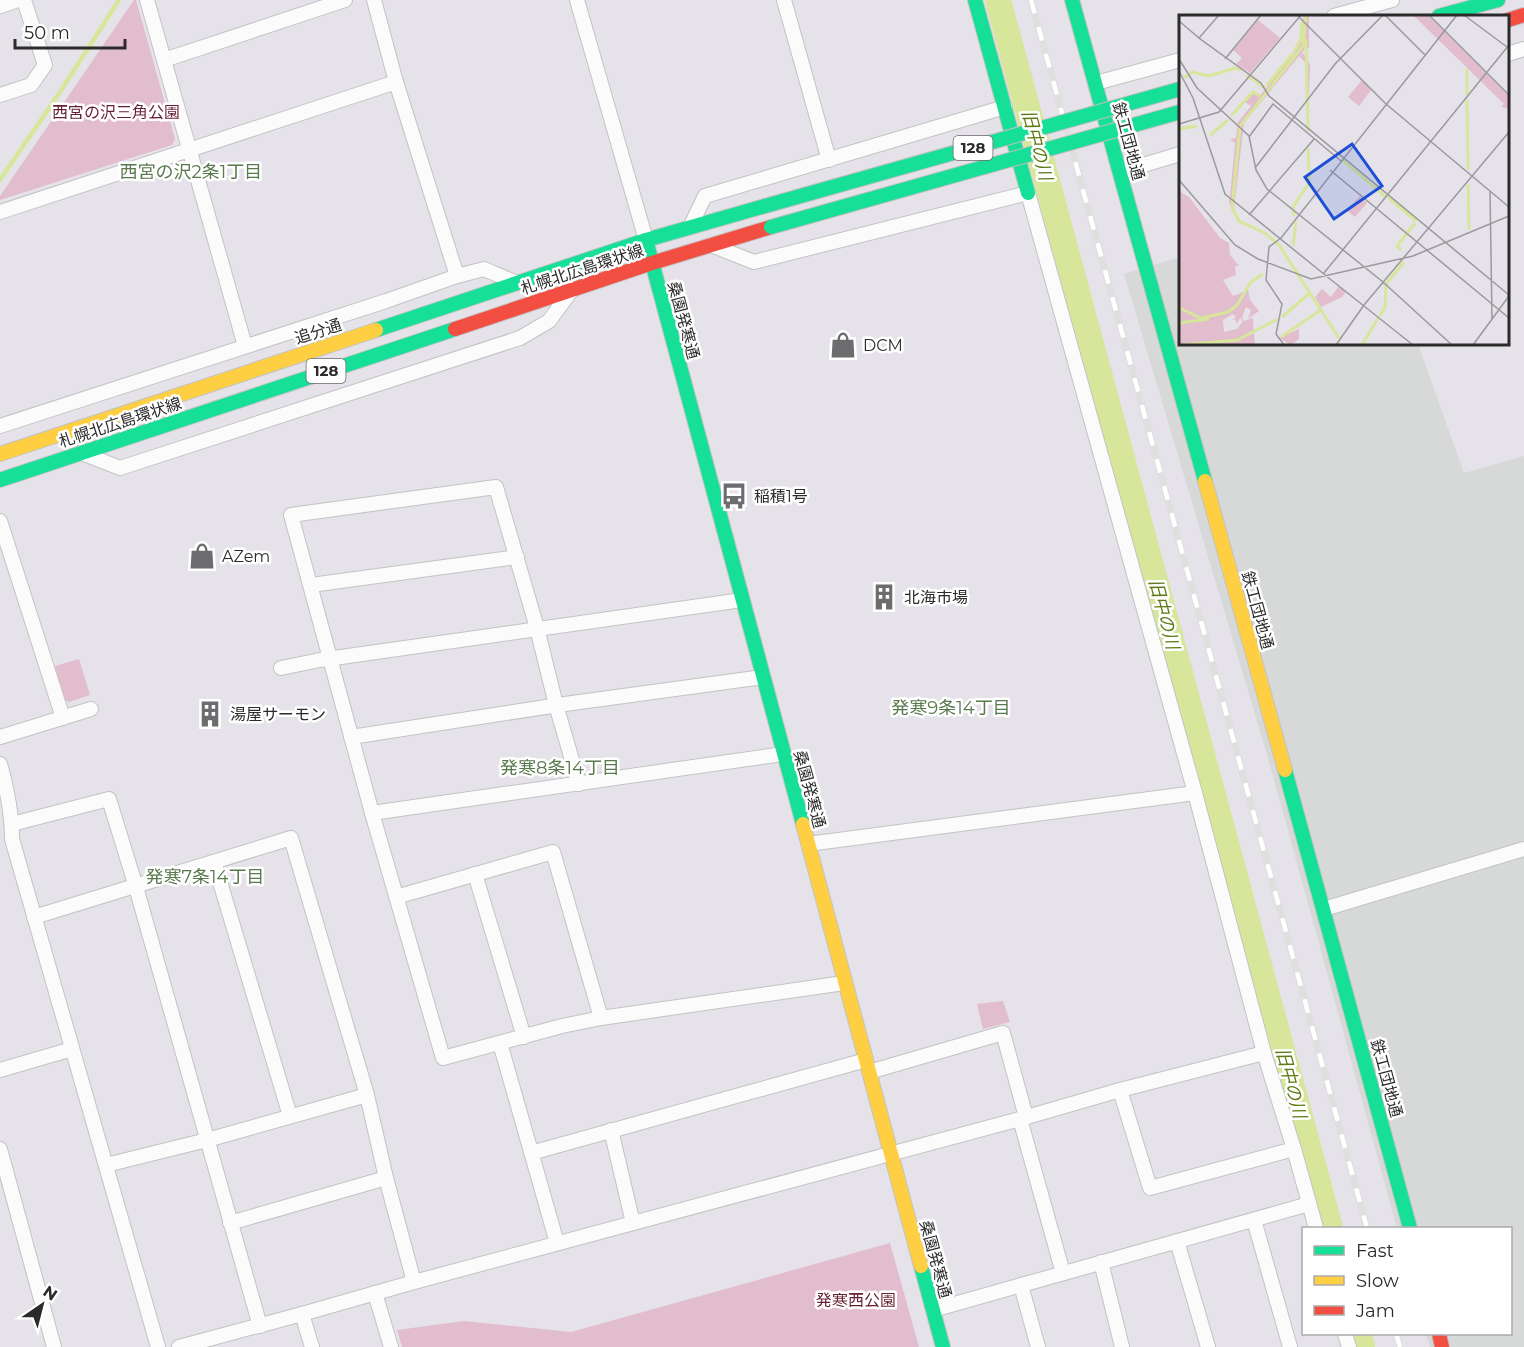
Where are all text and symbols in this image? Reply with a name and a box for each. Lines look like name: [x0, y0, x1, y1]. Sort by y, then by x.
scale bar: [15, 12, 124, 50]
inset map: [1179, 15, 1509, 345]
text: 50 m: [24, 22, 70, 44]
street label: 鉄工団地通: [1109, 100, 1148, 182]
park label: 西宮の沢三角公園: [52, 103, 180, 122]
water label: 旧中の川: [1017, 107, 1057, 185]
road number: 128: [954, 136, 992, 160]
district label: 西宮の沢2条1丁目: [120, 161, 262, 183]
street label: 札幌北広島環状線: [518, 241, 646, 298]
street label: 桑園発寒通: [664, 279, 703, 361]
street label: 追分通: [292, 315, 344, 348]
shop icon: DCM: [828, 330, 858, 360]
place label: DCM: [863, 336, 903, 355]
road number: 128: [306, 359, 346, 383]
street label: 札幌北広島環状線: [56, 394, 184, 451]
bus stop icon: 稲積1号: [719, 481, 749, 511]
place label: 稲積1号: [754, 487, 808, 506]
shop icon: AZem: [187, 541, 217, 571]
place label: AZem: [222, 547, 270, 566]
street label: 鉄工団地通: [1238, 569, 1277, 651]
water label: 旧中の川: [1144, 576, 1184, 654]
building icon: 北海市場: [869, 582, 899, 612]
place label: 北海市場: [904, 588, 968, 607]
district label: 発寒9条14丁目: [891, 697, 1011, 719]
building icon: 湯屋サーモン: [195, 699, 225, 729]
place label: 湯屋サーモン: [230, 705, 326, 724]
street label: 桑園発寒通: [790, 748, 829, 830]
district label: 発寒8条14丁目: [500, 757, 620, 779]
district label: 発寒7条14丁目: [146, 866, 265, 888]
street label: 鉄工団地通: [1367, 1037, 1406, 1119]
water label: 旧中の川: [1271, 1045, 1311, 1123]
street label: 桑園発寒通: [916, 1218, 955, 1300]
legend: [1302, 1227, 1512, 1335]
text: Fast: [1356, 1240, 1394, 1262]
text: Slow: [1356, 1270, 1399, 1292]
north arrow: [12, 1275, 72, 1335]
text: N: [40, 1282, 61, 1305]
park label: 発寒西公園: [816, 1291, 896, 1310]
text: Jam: [1355, 1300, 1395, 1322]

